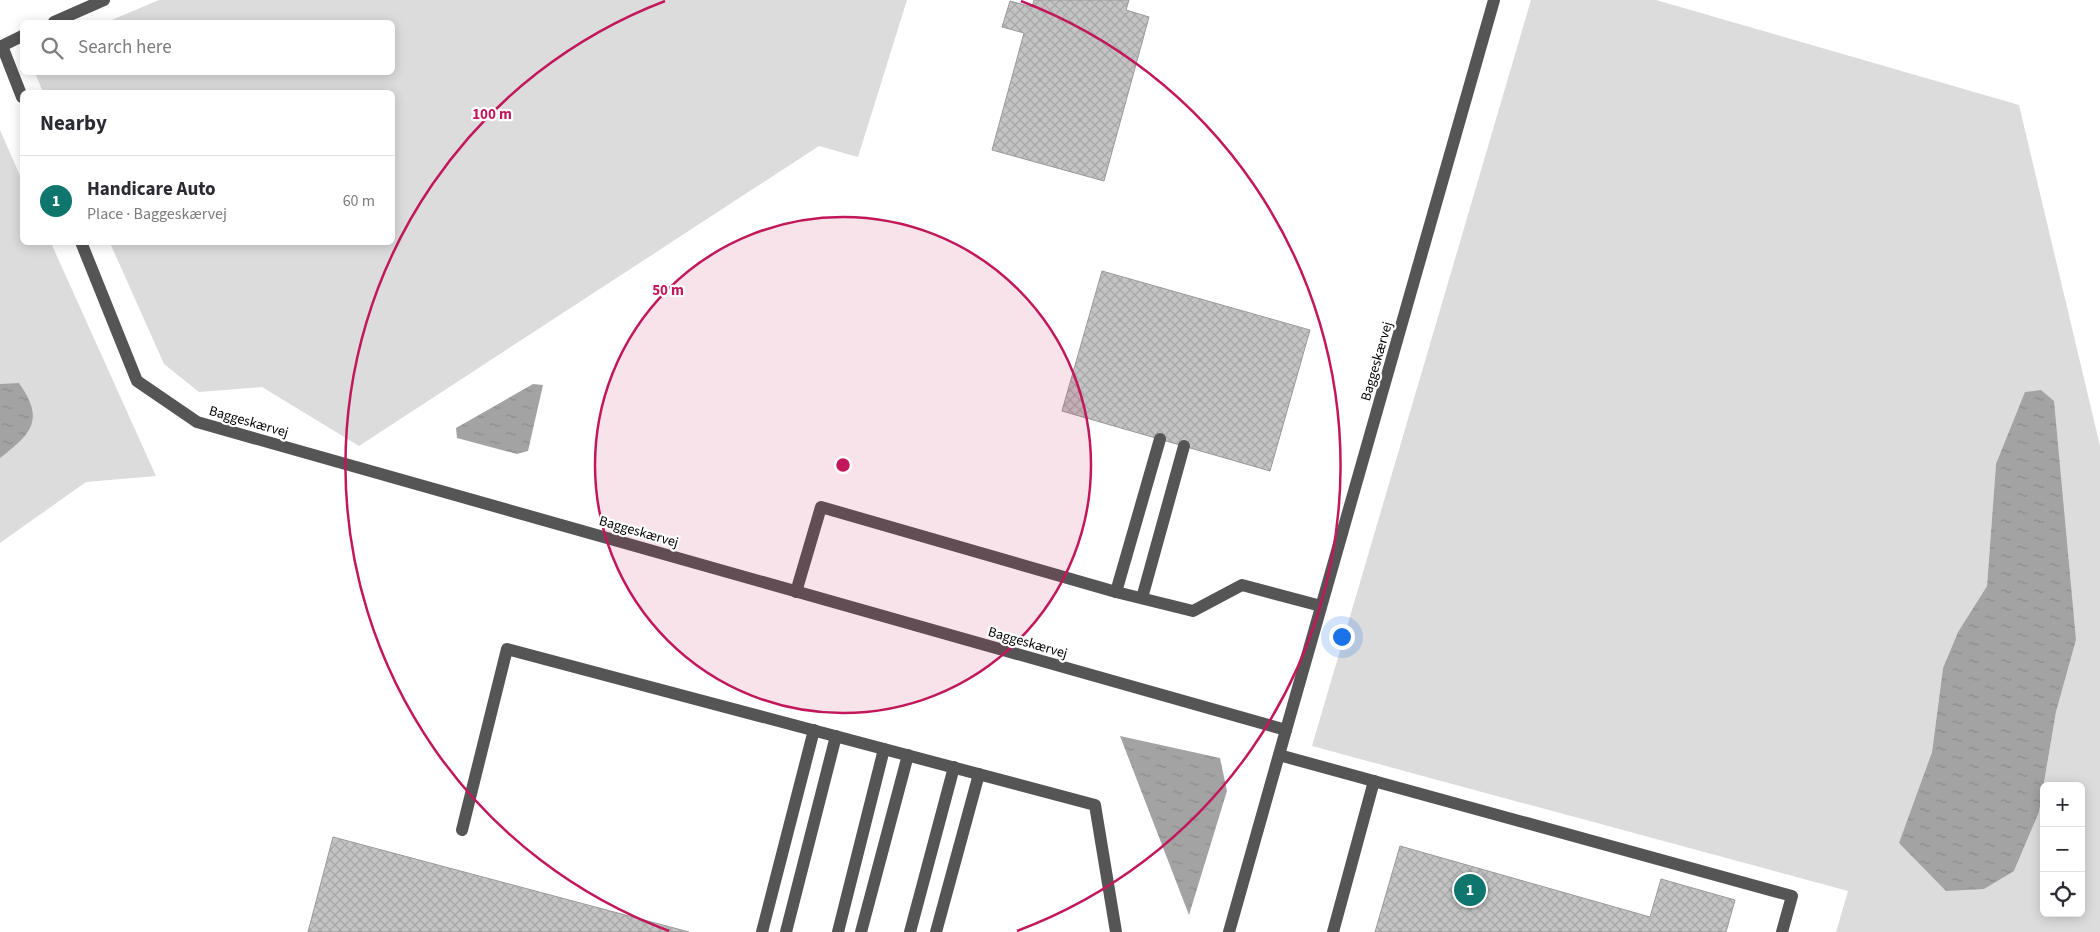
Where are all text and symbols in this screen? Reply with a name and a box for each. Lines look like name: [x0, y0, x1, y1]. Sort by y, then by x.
search box: [20, 20, 395, 75]
icon: search: [38, 34, 66, 62]
text: Search here: [78, 34, 172, 61]
text: 100 m: [472, 104, 512, 125]
text: Nearby: [40, 108, 107, 138]
text: Handicare Auto: [87, 176, 216, 203]
text: 1: [52, 190, 60, 212]
text: 60 m: [343, 190, 375, 212]
text: Place · Baggeskærvej: [87, 203, 227, 225]
text: 50 m: [652, 280, 684, 301]
street label: Baggeskærvej: [1356, 319, 1398, 403]
street label: Baggeskærvej: [207, 401, 291, 443]
centre of rings: [834, 456, 852, 474]
street label: Baggeskærvej: [597, 511, 681, 553]
street label: Baggeskærvej: [986, 622, 1070, 664]
your location: [1329, 624, 1355, 650]
map controls: [2040, 782, 2085, 917]
button: +: [2040, 782, 2085, 827]
button: −: [2040, 827, 2085, 872]
pin: 1: [1454, 871, 1486, 909]
button: locate: [2040, 872, 2085, 917]

